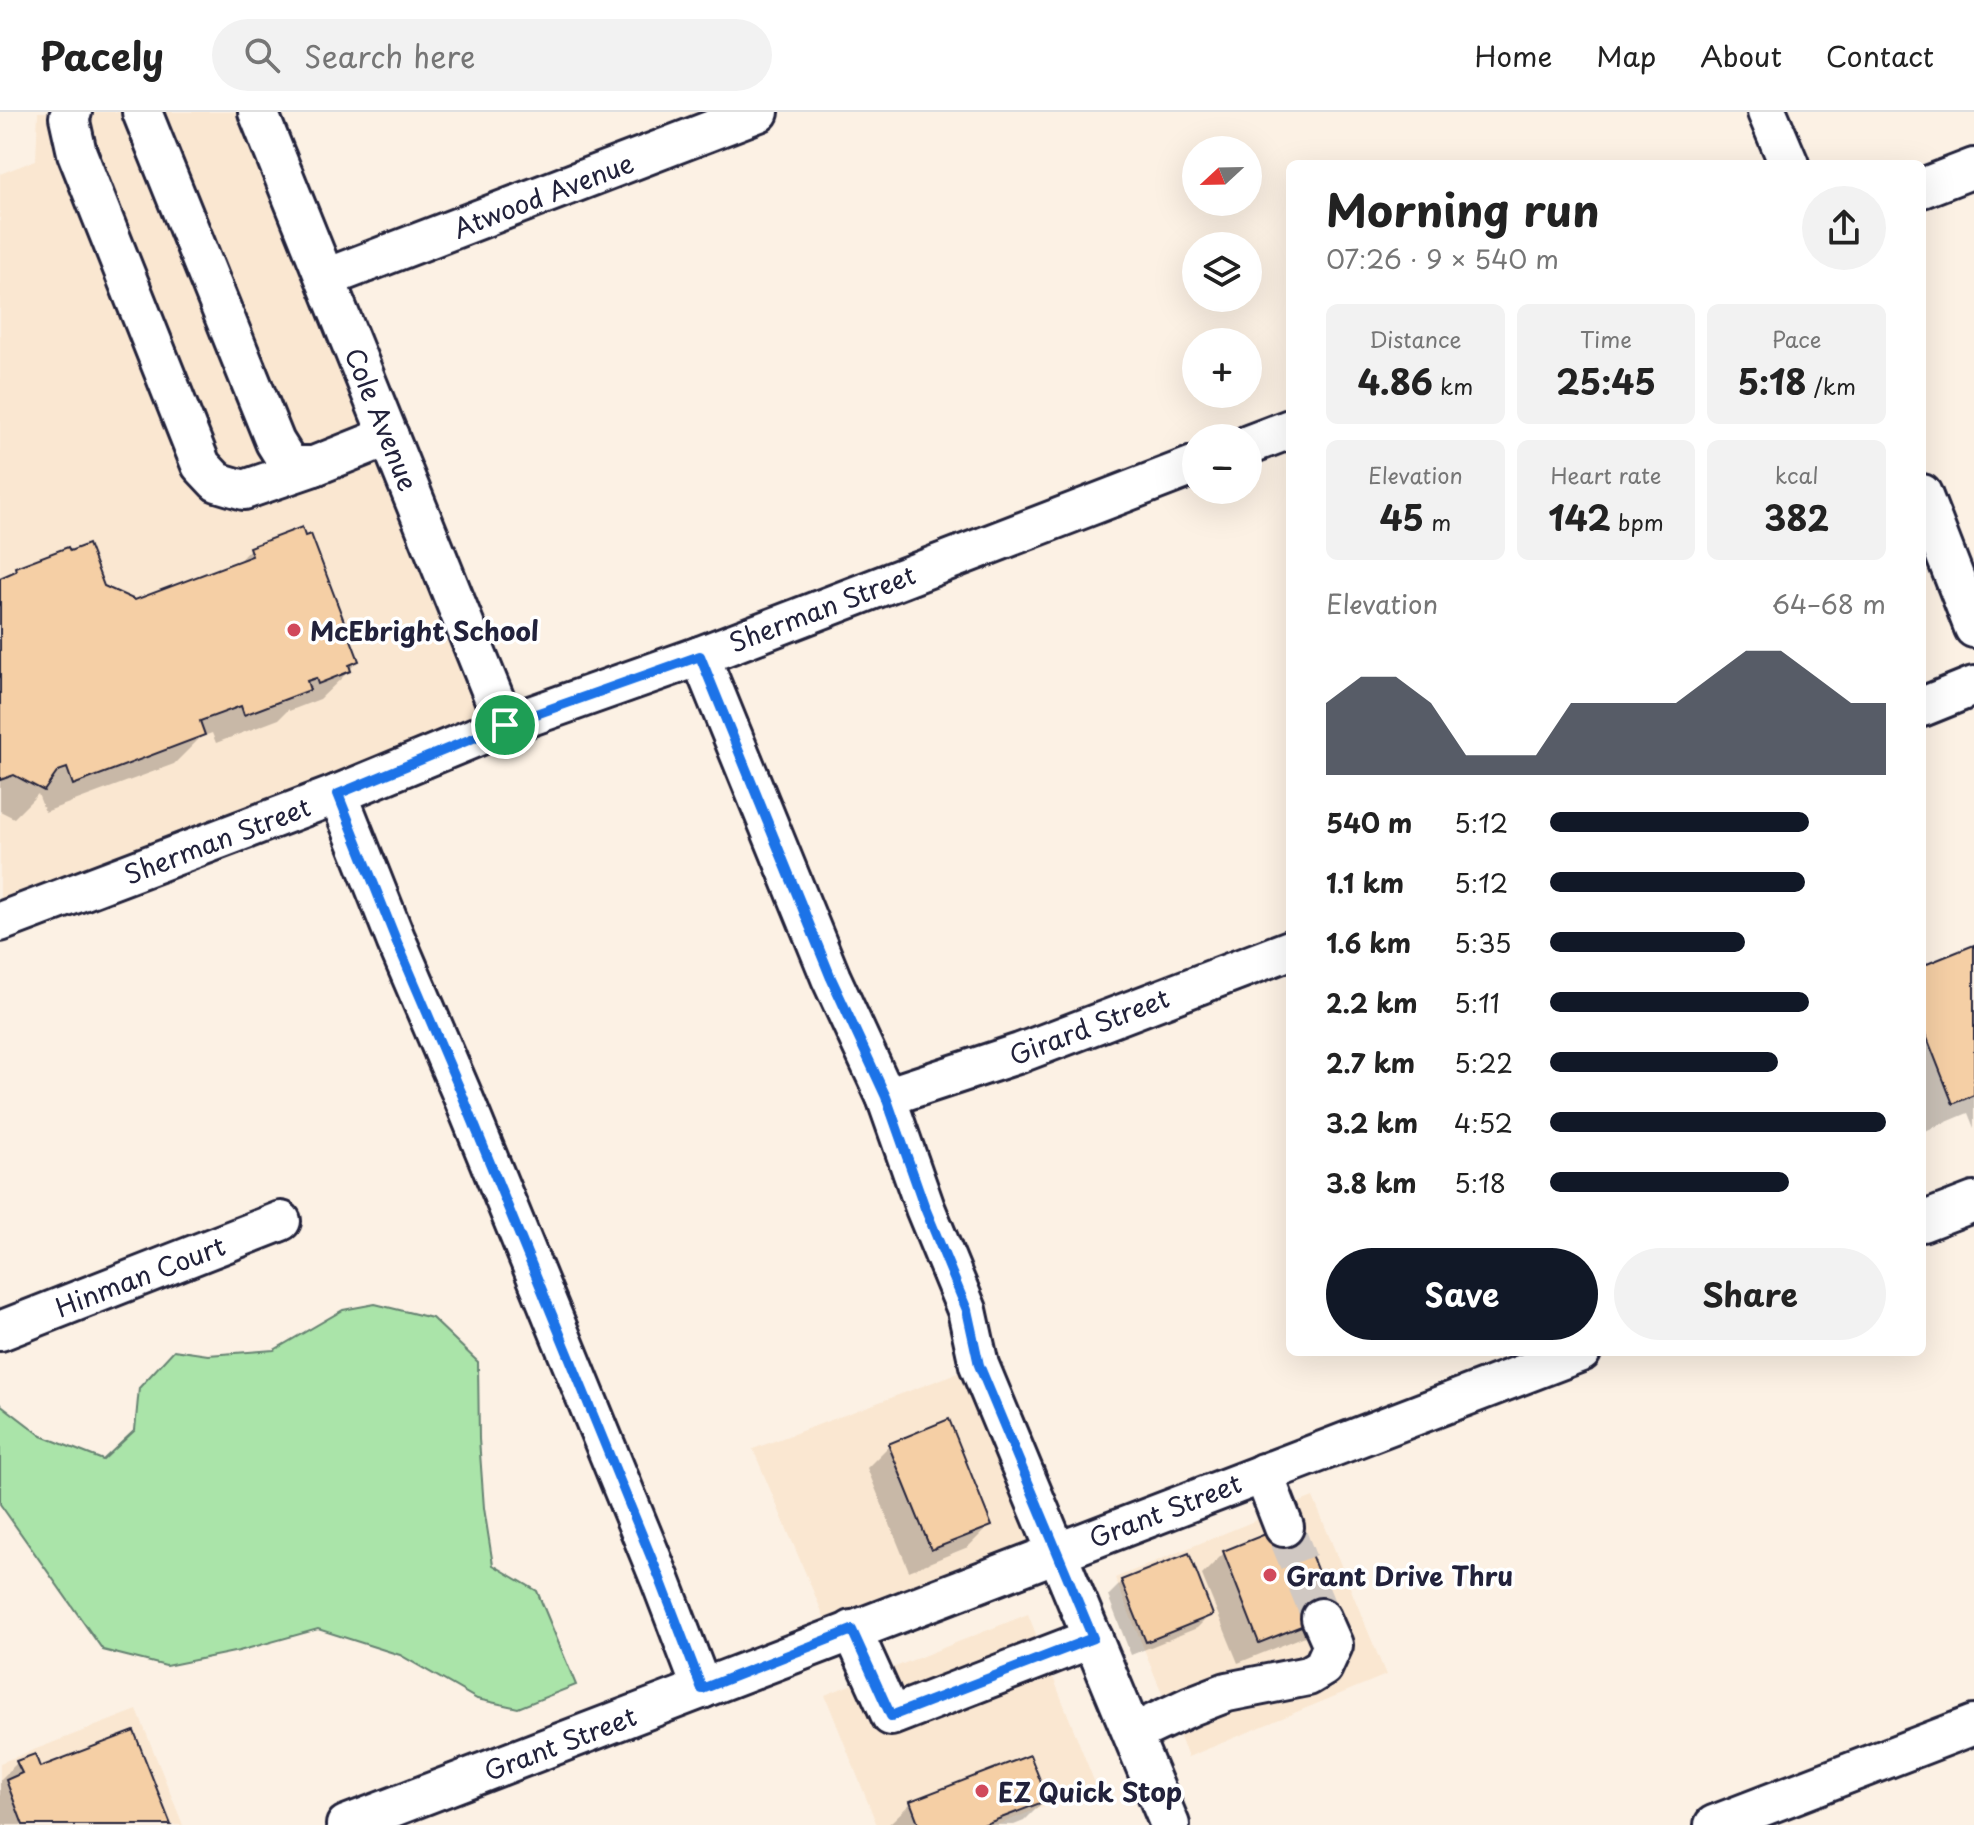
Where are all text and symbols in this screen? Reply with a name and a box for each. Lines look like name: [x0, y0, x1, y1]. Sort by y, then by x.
search box: [212, 19, 772, 91]
text: Pacely: [40, 27, 164, 84]
icon: search: [240, 33, 284, 77]
text: Search here: [304, 33, 476, 78]
text: Home: [1474, 34, 1552, 77]
text: Map: [1596, 34, 1656, 77]
text: About: [1700, 34, 1782, 77]
text: Contact: [1826, 34, 1934, 77]
north arrow: [1182, 136, 1262, 216]
map controls: [1182, 136, 1262, 504]
street label: Atwood Avenue: [447, 143, 639, 247]
text: Morning run: [1326, 176, 1600, 242]
button: share: [1802, 186, 1886, 270]
button: layers: [1182, 232, 1262, 312]
text: 07:26 · 9 × 540 m: [1326, 239, 1559, 278]
text: Distance: [1369, 322, 1461, 355]
text: Time: [1580, 322, 1632, 355]
text: Pace: [1772, 322, 1821, 355]
button: +: [1182, 328, 1262, 408]
street label: Cole Avenue: [336, 342, 428, 496]
text: 4.86: [1357, 355, 1433, 407]
text: 25:45: [1556, 355, 1656, 407]
text: 5:18: [1737, 355, 1807, 407]
text: km: [1433, 369, 1473, 402]
text: /km: [1807, 369, 1856, 402]
button: −: [1182, 424, 1262, 504]
text: Elevation: [1368, 458, 1463, 491]
text: Heart rate: [1550, 458, 1662, 491]
text: kcal: [1775, 458, 1819, 491]
text: 45: [1379, 491, 1424, 543]
text: 142: [1548, 491, 1611, 543]
text: 382: [1764, 491, 1829, 543]
text: m: [1424, 505, 1451, 538]
text: bpm: [1611, 505, 1664, 538]
street label: Sherman Street: [723, 555, 921, 661]
text: Elevation: [1326, 584, 1438, 623]
text: 64–68 m: [1772, 584, 1886, 623]
place label: McEbright School: [310, 611, 539, 650]
marker: McEbright School: [285, 621, 303, 639]
pin: [471, 691, 539, 759]
icon: arrive: [483, 703, 527, 747]
street label: Sherman Street: [118, 787, 316, 893]
text: 540 m: [1326, 803, 1412, 842]
text: 5:12: [1454, 803, 1508, 842]
text: 1.1 km: [1326, 863, 1404, 902]
text: 5:12: [1454, 863, 1508, 902]
text: 1.6 km: [1326, 923, 1411, 962]
text: 5:35: [1454, 923, 1511, 962]
street label: Girard Street: [1003, 978, 1175, 1074]
text: 2.2 km: [1326, 983, 1417, 1022]
text: 5:11: [1454, 983, 1500, 1022]
text: 2.7 km: [1326, 1043, 1415, 1082]
text: 5:22: [1454, 1043, 1513, 1082]
text: 3.2 km: [1326, 1103, 1418, 1142]
text: 4:52: [1454, 1103, 1513, 1142]
text: 3.8 km: [1326, 1163, 1417, 1202]
text: 5:18: [1454, 1163, 1506, 1202]
street label: Hinman Court: [49, 1226, 231, 1326]
button: Save: [1326, 1248, 1598, 1340]
button: Share: [1614, 1248, 1886, 1340]
street label: Grant Street: [1083, 1463, 1247, 1557]
place label: Grant Drive Thru: [1286, 1556, 1513, 1595]
marker: Grant Drive Thru: [1261, 1566, 1279, 1584]
street label: Grant Street: [478, 1696, 642, 1790]
place label: EZ Quick Stop: [998, 1772, 1182, 1811]
marker: EZ Quick Stop: [973, 1782, 991, 1800]

